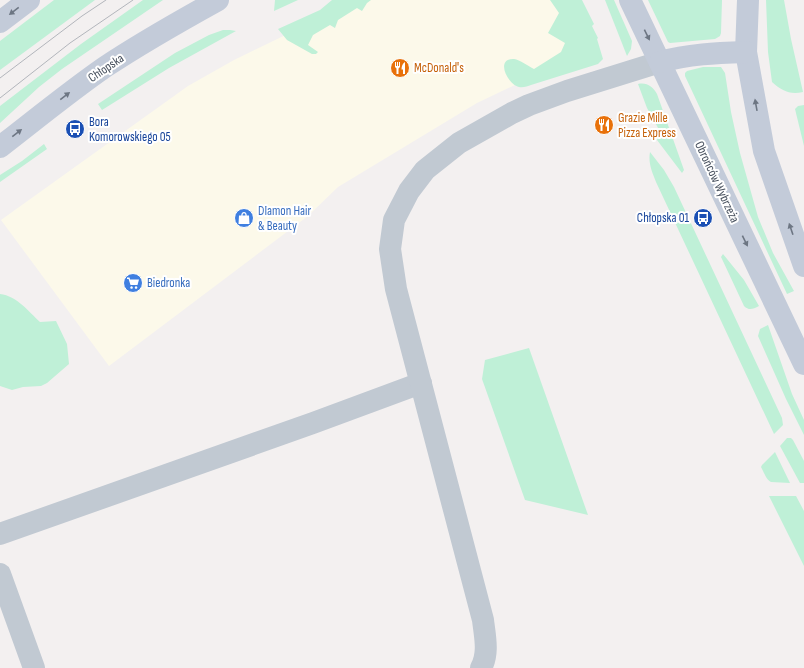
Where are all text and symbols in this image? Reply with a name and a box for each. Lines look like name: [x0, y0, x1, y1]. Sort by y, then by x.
one-way arrow: [9, 7, 20, 15]
one-way arrow: [644, 29, 650, 41]
street label: Chłopska: [85, 50, 127, 86]
restaurant icon: McDonald's: [389, 57, 411, 79]
place label: McDonald's: [414, 60, 464, 76]
one-way arrow: [60, 92, 71, 100]
one-way arrow: [752, 99, 758, 111]
place label: Grazie Mille Pizza Express: [618, 110, 676, 141]
place label: Bora Komorowskiego 05: [89, 114, 171, 145]
restaurant icon: Grazie Mille Pizza Express: [593, 114, 615, 136]
bus stop icon: Bora Komorowskiego 05: [64, 118, 86, 140]
one-way arrow: [12, 129, 23, 138]
street label: Obrońców Wybrzeża: [691, 139, 743, 225]
place label: DIamon Hair & Beauty: [258, 203, 311, 234]
shop icon: DIamon Hair & Beauty: [233, 207, 255, 229]
bus stop icon: Chłopska 01: [692, 207, 714, 229]
place label: Chłopska 01: [637, 210, 689, 226]
one-way arrow: [788, 223, 794, 235]
one-way arrow: [742, 235, 748, 247]
supermarket icon: Biedronka: [122, 272, 144, 294]
place label: Biedronka: [147, 275, 190, 291]

